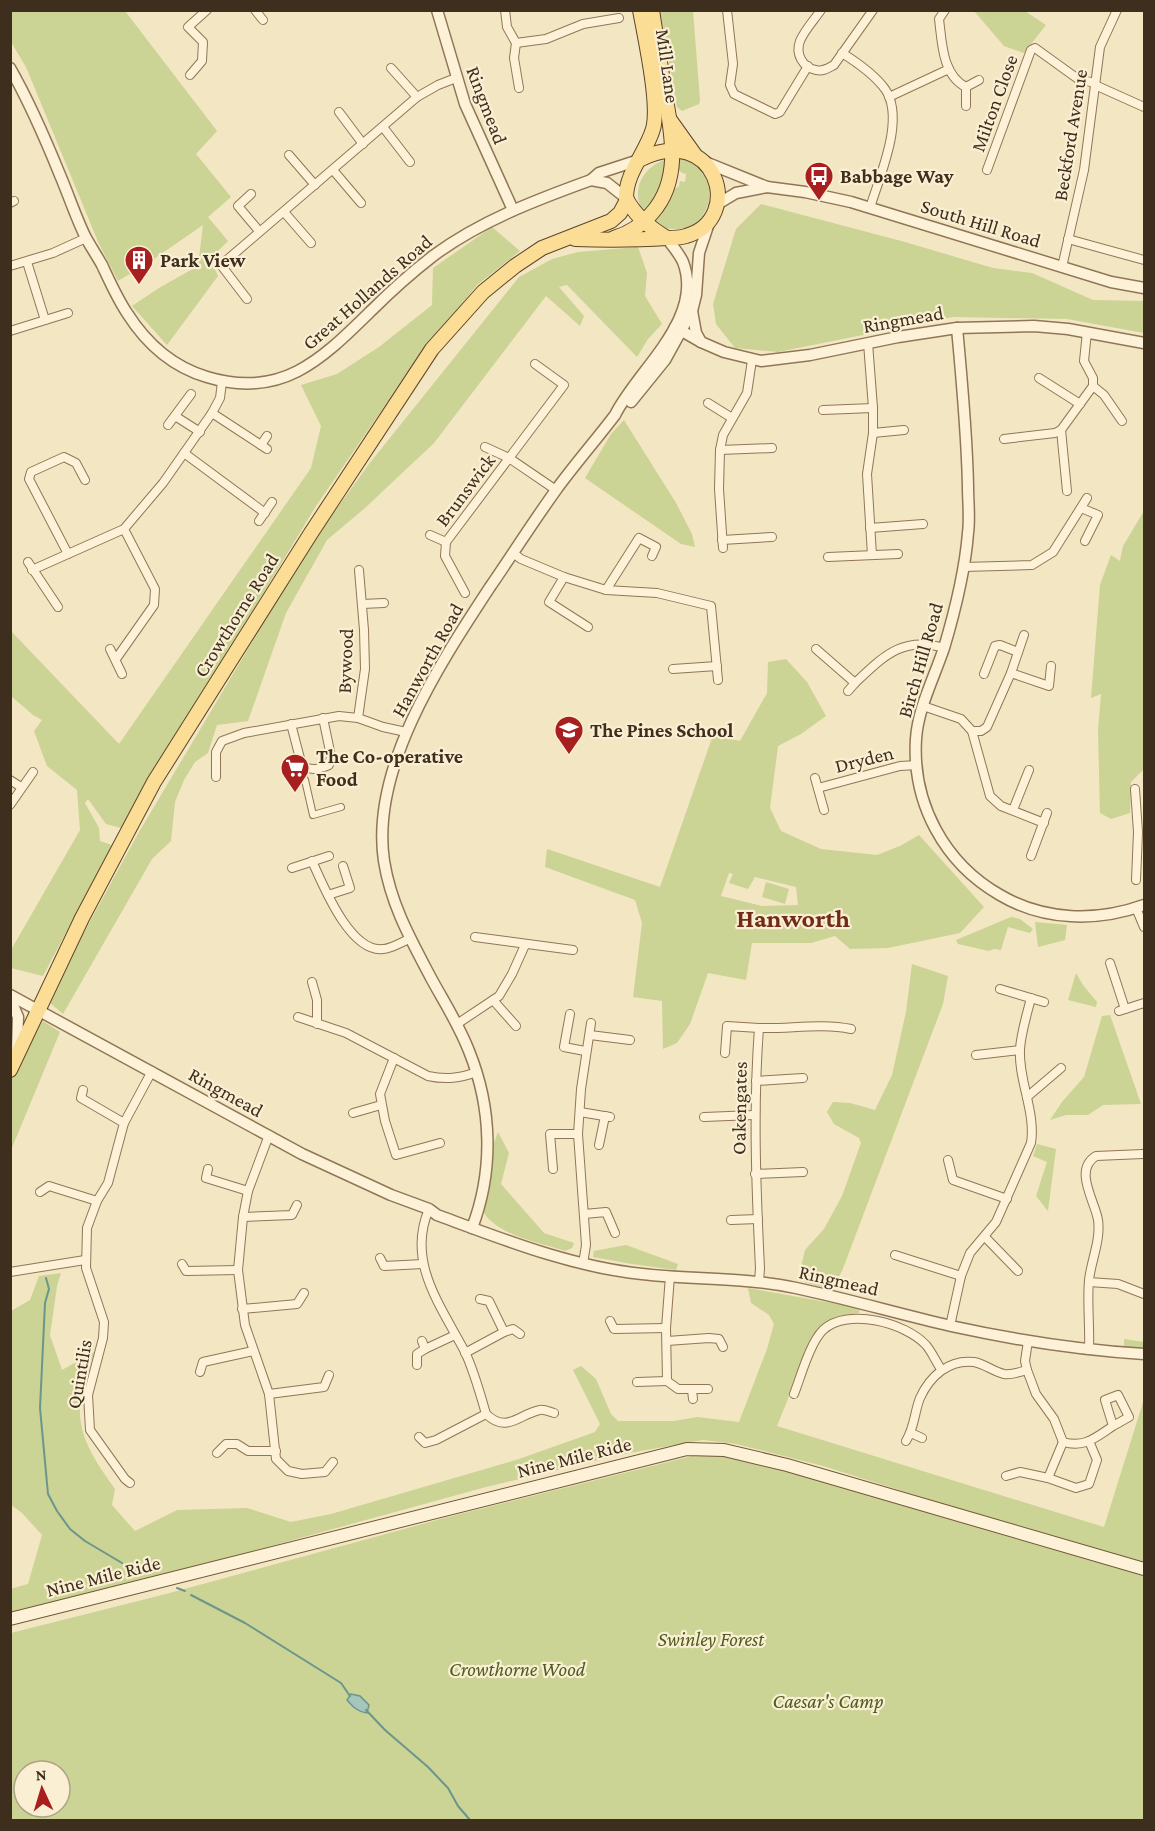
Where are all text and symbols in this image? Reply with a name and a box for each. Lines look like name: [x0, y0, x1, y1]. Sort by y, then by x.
street label: Mill Lane: [652, 27, 684, 105]
street label: Milton Close: [966, 51, 1022, 155]
street label: Ringmead: [461, 63, 512, 148]
street label: Beckford Avenue: [1049, 67, 1091, 202]
bus stop icon: Babbage Way: [803, 160, 835, 202]
place label: Babbage Way: [840, 165, 954, 187]
street label: South Hill Road: [918, 194, 1044, 252]
street label: Great Hollands Road: [298, 230, 436, 354]
building icon: Park View: [123, 244, 155, 286]
place label: Park View: [160, 249, 247, 271]
street label: Ringmead: [861, 301, 946, 338]
street label: Brunswick: [431, 449, 500, 531]
street label: Crowthorne Road: [189, 549, 283, 681]
street label: Hanworth Road: [387, 599, 467, 721]
street label: Birch Hill Road: [893, 599, 947, 720]
street label: Bywood: [333, 628, 358, 694]
school or university icon: The Pines School: [553, 714, 585, 756]
place label: The Pines School: [590, 719, 733, 741]
street label: Dryden: [832, 741, 896, 778]
place label: The Co-operative Food: [316, 745, 463, 790]
supermarket icon: The Co-operative Food: [279, 752, 311, 794]
district label: Hanworth: [736, 904, 850, 933]
street label: Oakengates: [727, 1061, 752, 1155]
street label: Ringmead: [185, 1063, 267, 1122]
street label: Ringmead: [797, 1260, 882, 1301]
street label: Quintilis: [62, 1337, 96, 1410]
street label: Nine Mile Ride: [515, 1432, 634, 1482]
street label: Nine Mile Ride: [44, 1551, 163, 1601]
park label: Swinley Forest: [658, 1628, 765, 1651]
park label: Crowthorne Wood: [449, 1658, 586, 1680]
park label: Caesar's Camp: [773, 1690, 883, 1713]
north arrow: [12, 1759, 72, 1819]
text: N: [35, 1766, 47, 1783]

